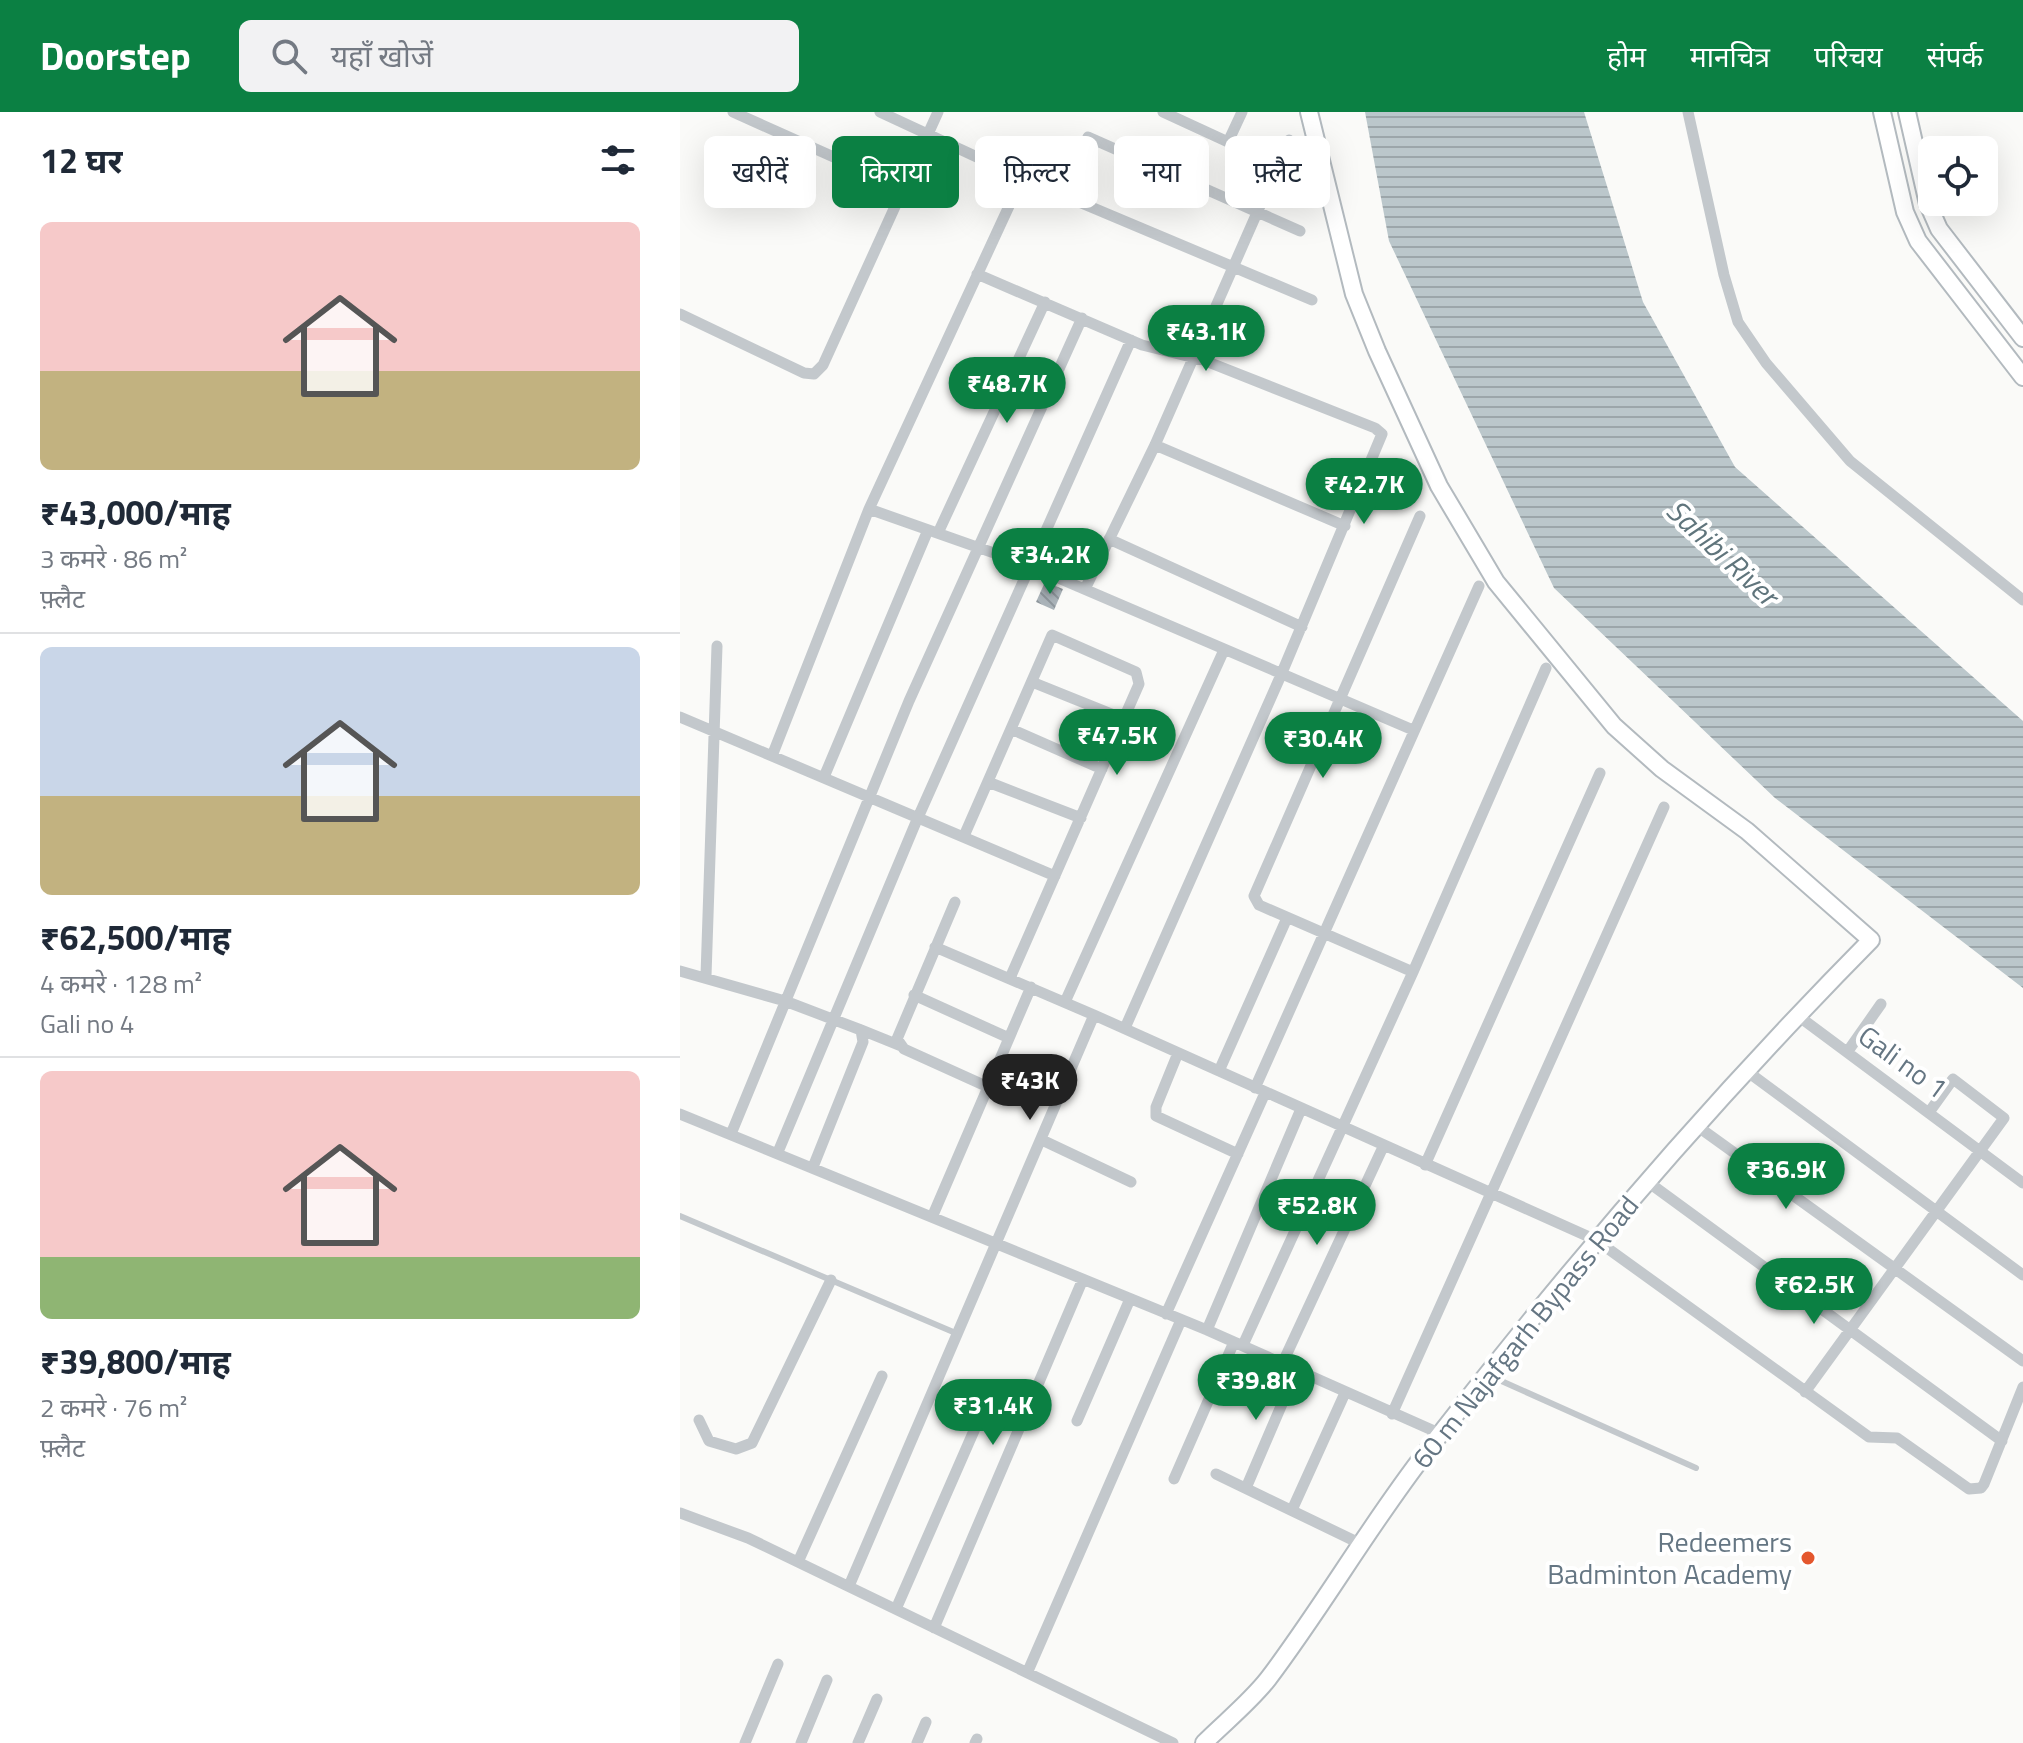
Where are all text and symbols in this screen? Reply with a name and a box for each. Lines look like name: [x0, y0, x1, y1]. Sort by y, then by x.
search box: [239, 20, 799, 92]
text: Doorstep: [40, 27, 191, 85]
text: यहाँ खोजें: [331, 33, 433, 79]
icon: search: [267, 34, 311, 78]
text: होम: [1607, 35, 1646, 78]
text: मानचित्र: [1690, 35, 1770, 78]
text: परिचय: [1814, 35, 1883, 78]
text: संपर्क: [1927, 35, 1983, 78]
text: 12 घर: [40, 134, 123, 186]
chip: खरीदें: [704, 136, 816, 208]
chip: किराया: [832, 136, 959, 208]
chip: फ़िल्टर: [975, 136, 1098, 208]
chip: नया: [1114, 136, 1209, 208]
chip: फ़्लैट: [1225, 136, 1330, 208]
map controls: [1918, 136, 1998, 216]
button: locate: [1918, 136, 1998, 216]
icon: filters: [596, 138, 640, 182]
icon: home: [268, 274, 412, 418]
pin: ₹43.1K: [1141, 305, 1271, 373]
text: ₹43.1K: [1166, 311, 1246, 350]
pin: ₹48.7K: [942, 357, 1072, 425]
text: ₹48.7K: [967, 363, 1047, 402]
pin: ₹42.7K: [1299, 458, 1429, 526]
text: ₹42.7K: [1324, 464, 1404, 503]
text: ₹43,000/माह: [40, 486, 231, 538]
water label: Sahibi River: [1656, 488, 1792, 619]
pin: ₹34.2K: [985, 528, 1115, 596]
text: ₹34.2K: [1010, 534, 1090, 573]
text: 3 कमरे · 86 m²: [40, 539, 187, 578]
text: फ़्लैट: [40, 579, 85, 618]
icon: home: [268, 699, 412, 843]
pin: ₹47.5K: [1052, 709, 1182, 777]
pin: ₹30.4K: [1258, 712, 1388, 780]
text: ₹47.5K: [1077, 715, 1157, 754]
text: ₹30.4K: [1283, 718, 1363, 757]
text: ₹62,500/माह: [40, 911, 231, 963]
text: 4 कमरे · 128 m²: [40, 964, 202, 1003]
text: Gali no 4: [40, 1004, 134, 1043]
street label: Gali no 1: [1850, 1014, 1957, 1109]
pin: ₹43K: [983, 1054, 1077, 1122]
text: ₹43K: [1000, 1060, 1060, 1099]
icon: home: [268, 1123, 412, 1267]
pin: ₹36.9K: [1721, 1143, 1851, 1211]
text: ₹36.9K: [1746, 1149, 1826, 1188]
pin: ₹52.8K: [1252, 1179, 1382, 1247]
text: ₹52.8K: [1277, 1185, 1357, 1224]
street label: 60 m Najafgarh Bypass Road: [1401, 1186, 1649, 1478]
pin: ₹62.5K: [1749, 1258, 1879, 1326]
text: ₹62.5K: [1774, 1264, 1854, 1303]
text: ₹39,800/माह: [40, 1335, 231, 1387]
pin: ₹39.8K: [1191, 1354, 1321, 1422]
text: ₹39.8K: [1216, 1360, 1296, 1399]
pin: ₹31.4K: [928, 1379, 1058, 1447]
text: ₹31.4K: [953, 1385, 1033, 1424]
text: 2 कमरे · 76 m²: [40, 1388, 187, 1427]
text: फ़्लैट: [40, 1428, 85, 1467]
place label: Redeemers Badminton Academy: [1547, 1520, 1792, 1595]
marker: Redeemers Badminton Academy: [1799, 1549, 1817, 1567]

